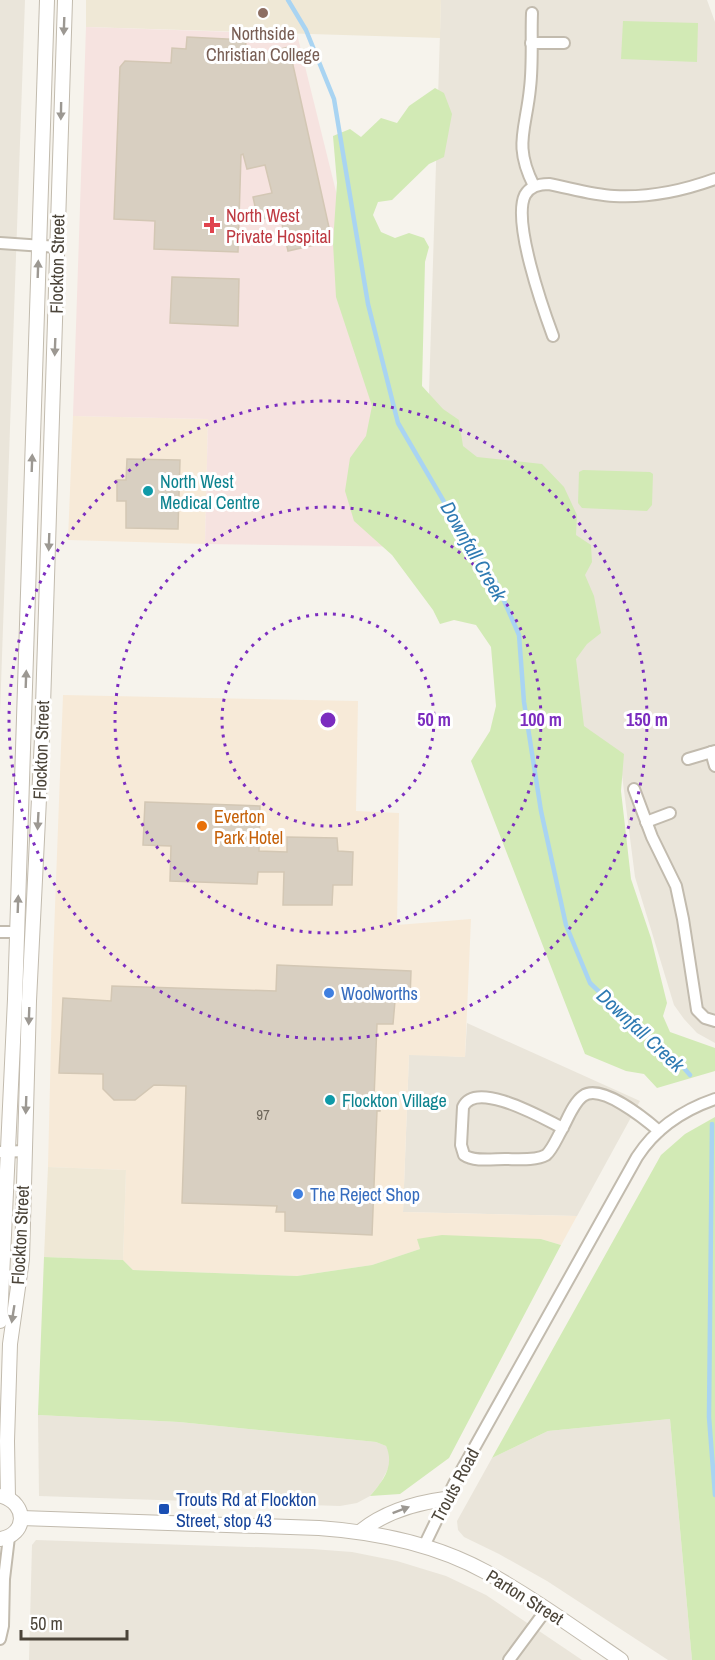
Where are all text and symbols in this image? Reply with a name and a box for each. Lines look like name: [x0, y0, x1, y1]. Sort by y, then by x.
marker: Northside Christian College: [256, 6, 270, 20]
one-way arrow: [59, 17, 68, 36]
place label: Northside Christian College: [206, 21, 320, 67]
one-way arrow: [56, 102, 66, 121]
place label: North West Private Hospital: [226, 203, 331, 249]
street label: Flockton Street: [44, 214, 70, 314]
marker: North West Private Hospital: [203, 216, 221, 234]
one-way arrow: [34, 259, 43, 278]
one-way arrow: [51, 338, 60, 357]
one-way arrow: [28, 454, 37, 473]
place label: North West Medical Centre: [160, 469, 260, 515]
marker: North West Medical Centre: [141, 484, 155, 498]
water label: Downfall Creek: [435, 496, 514, 607]
one-way arrow: [44, 533, 54, 552]
one-way arrow: [21, 670, 30, 689]
street label: Flockton Street: [27, 700, 55, 800]
text: 50 m: [417, 707, 451, 732]
text: 100 m: [520, 707, 562, 732]
text: 150 m: [626, 707, 668, 732]
centre of rings: [318, 710, 338, 730]
place label: Everton Park Hotel: [214, 804, 283, 850]
one-way arrow: [34, 811, 43, 830]
marker: Everton Park Hotel: [195, 819, 209, 833]
one-way arrow: [13, 895, 22, 914]
place label: Woolworths: [341, 981, 418, 1006]
water label: Downfall Creek: [591, 982, 691, 1078]
marker: Woolworths: [322, 986, 336, 1000]
one-way arrow: [24, 1006, 34, 1025]
place label: Flockton Village: [342, 1088, 447, 1113]
marker: Flockton Village: [323, 1093, 337, 1107]
one-way arrow: [21, 1096, 31, 1115]
house number: 97: [256, 1104, 270, 1125]
place label: The Reject Shop: [310, 1182, 420, 1207]
street label: Flockton Street: [5, 1185, 35, 1285]
marker: The Reject Shop: [291, 1187, 305, 1201]
one-way arrow: [9, 1305, 18, 1324]
street label: Trouts Road: [425, 1444, 485, 1526]
place label: Trouts Rd at Flockton Street, stop 43: [176, 1487, 317, 1533]
marker: Trouts Rd at Flockton Street, stop 43: [157, 1502, 171, 1516]
one-way arrow: [392, 1505, 410, 1514]
street label: Parton Street: [481, 1563, 569, 1631]
scale bar: [21, 1603, 128, 1641]
text: 50 m: [30, 1611, 63, 1636]

